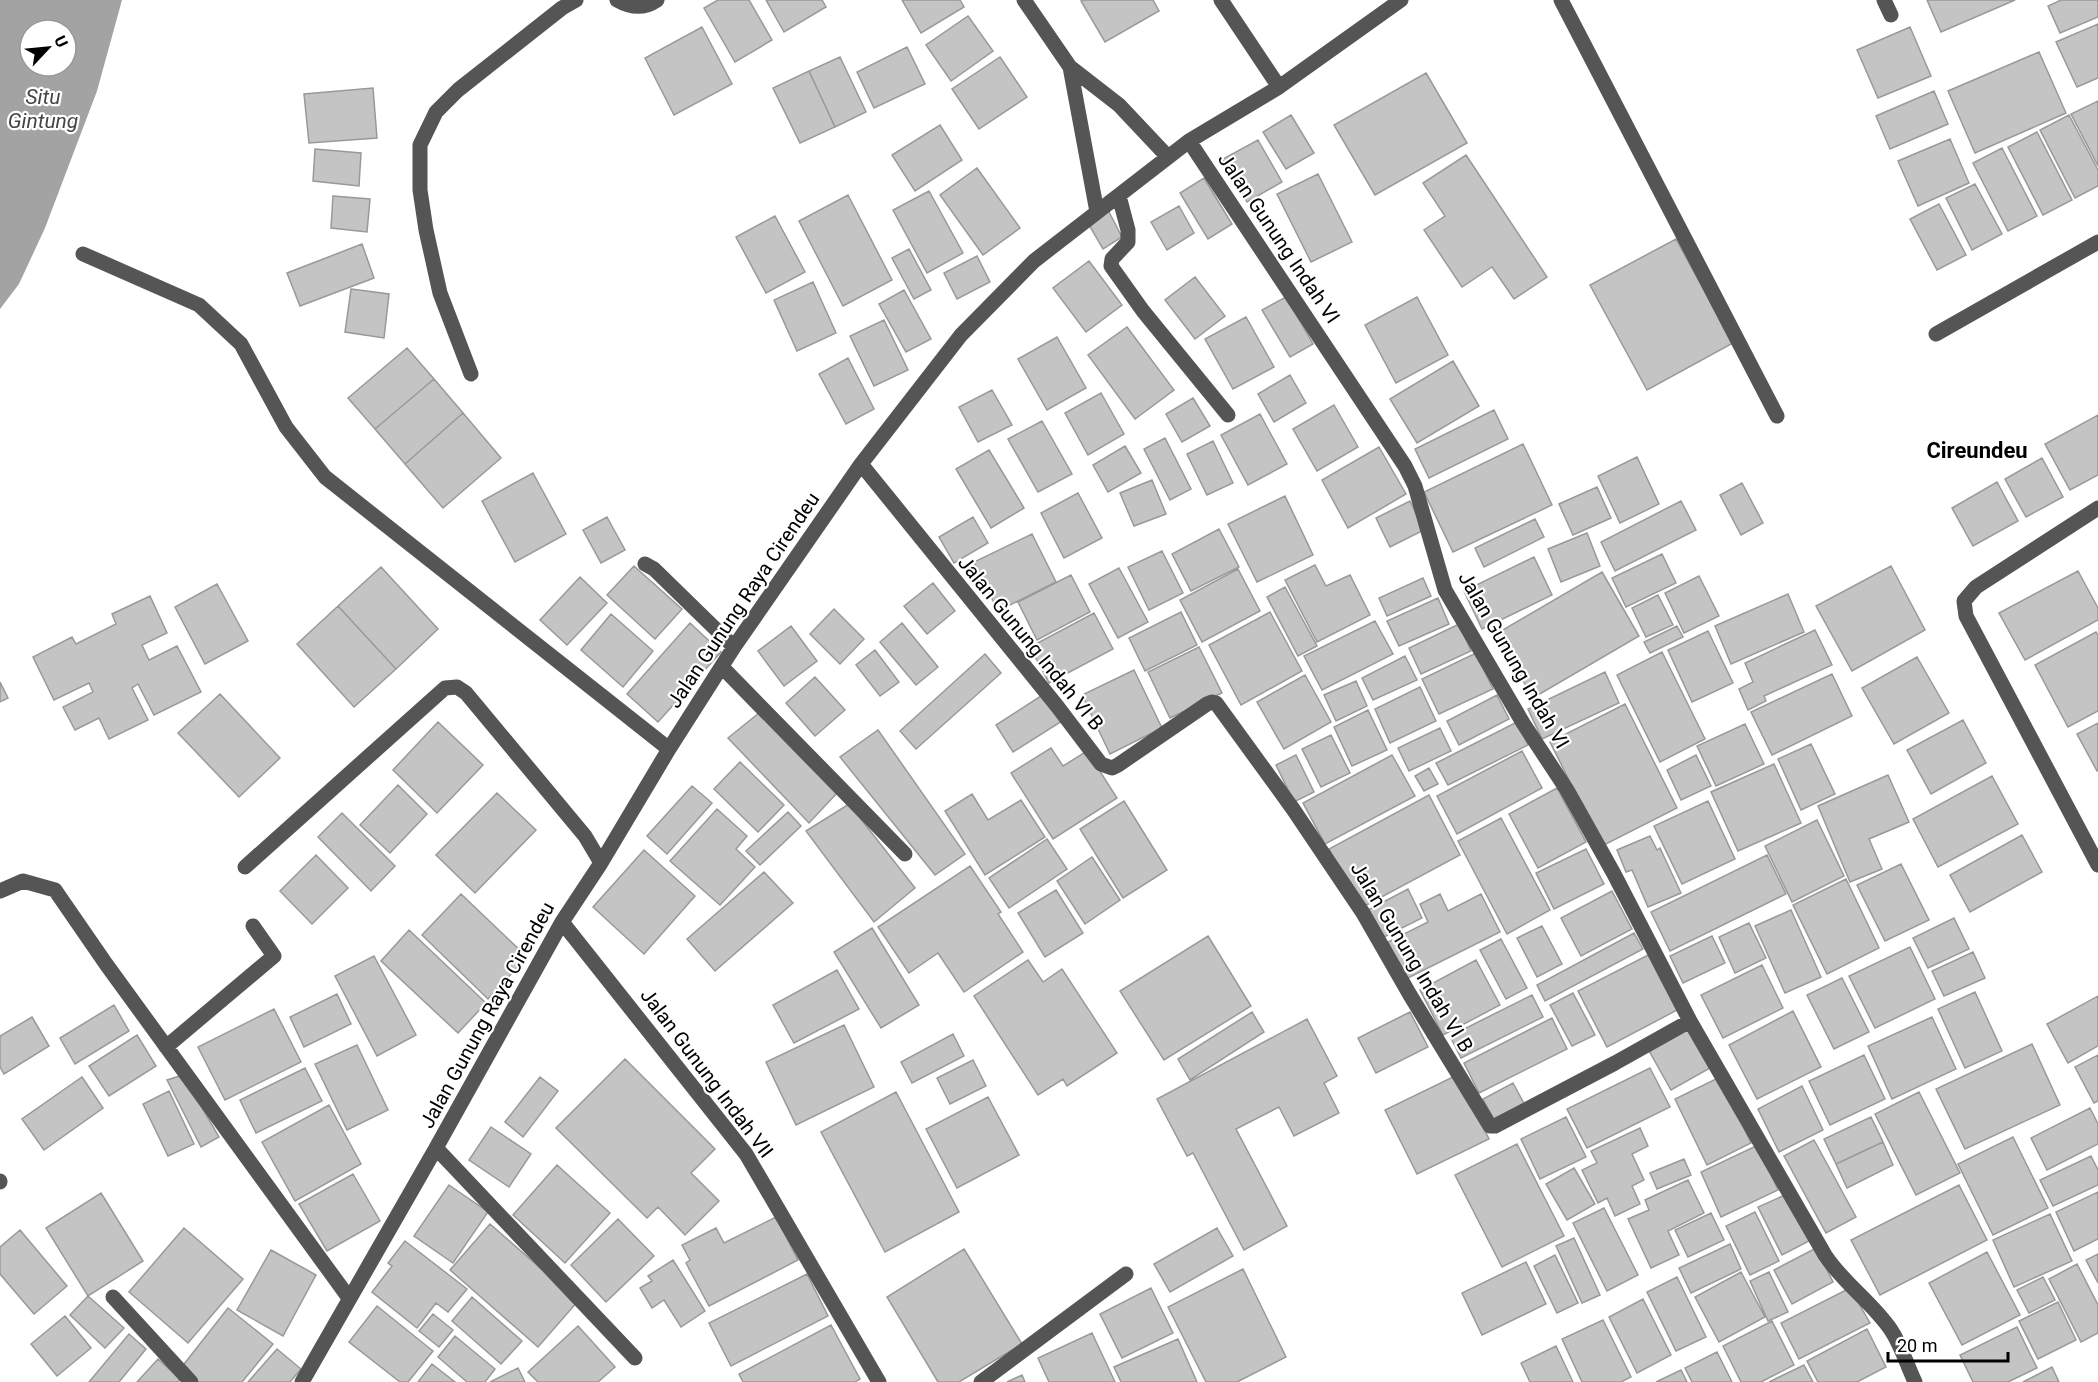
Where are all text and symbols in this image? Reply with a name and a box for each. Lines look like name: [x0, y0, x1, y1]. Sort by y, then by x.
north arrow: [18, 18, 78, 78]
text: U: [50, 33, 72, 51]
water label: Situ Gintung: [8, 85, 78, 133]
street label: Jalan Gunung Indah VI: [1213, 148, 1345, 328]
district label: Cireundeu: [1926, 438, 2028, 463]
street label: Jalan Gunung Raya Cirendeu: [662, 488, 824, 712]
street label: Jalan Gunung Indah VI B: [953, 551, 1109, 735]
street label: Jalan Gunung Indah VI: [1454, 567, 1574, 753]
street label: Jalan Gunung Indah VI B: [1346, 857, 1478, 1057]
street label: Jalan Gunung Raya Cirendeu: [415, 898, 559, 1132]
street label: Jalan Gunung Indah VII: [635, 984, 779, 1162]
scale bar: [1888, 1325, 2008, 1363]
text: 20 m: [1897, 1335, 1937, 1356]

